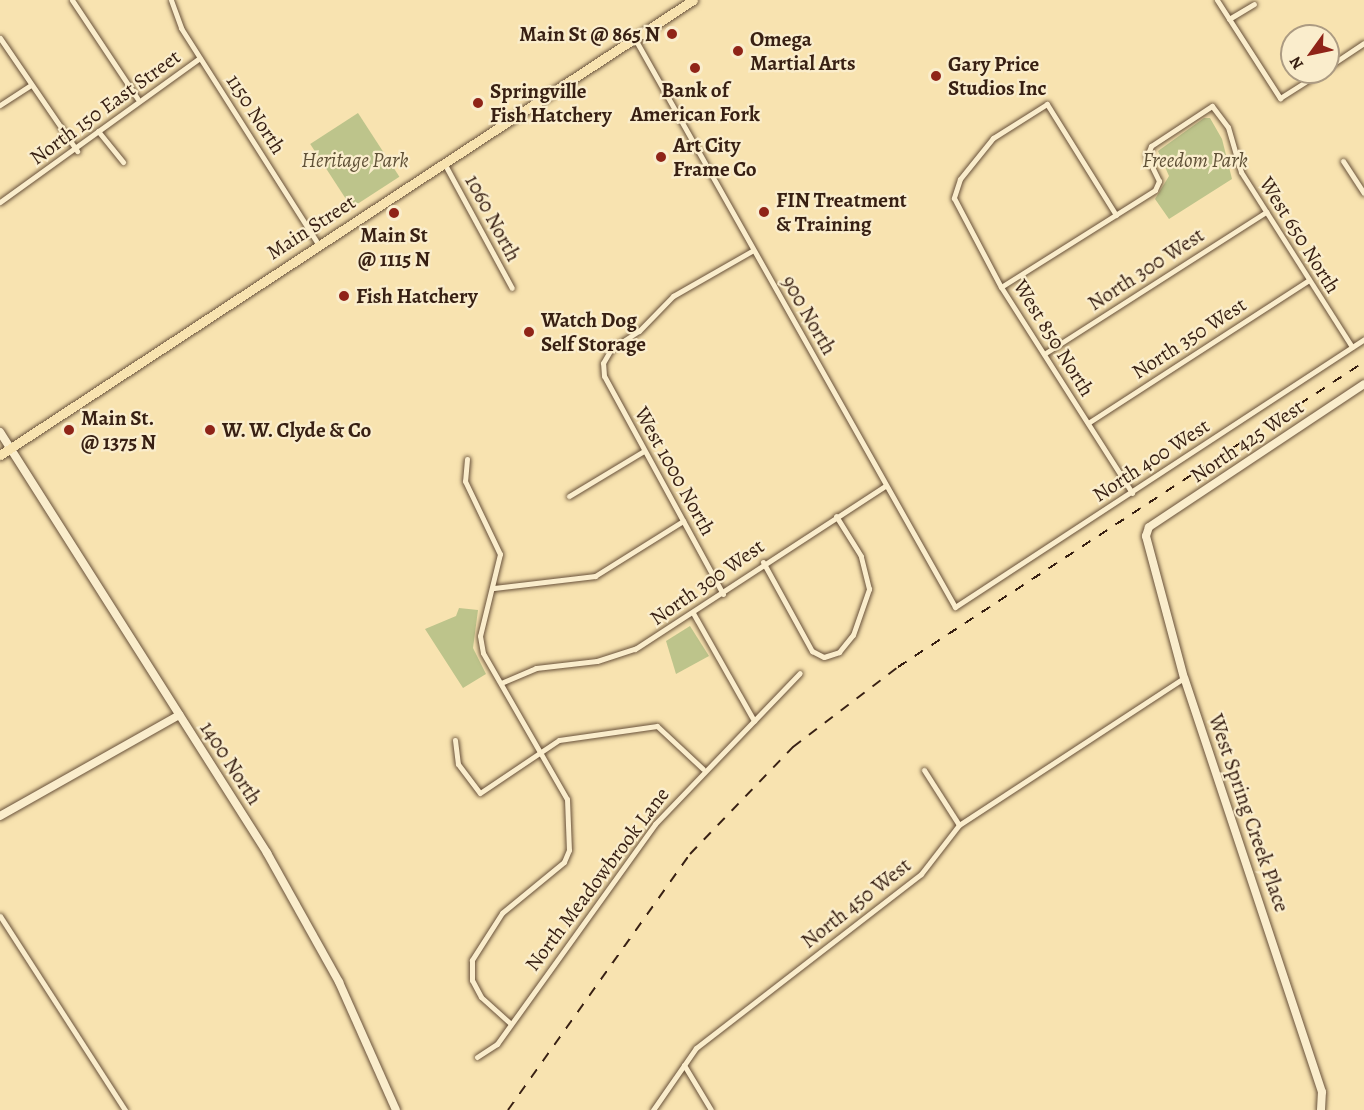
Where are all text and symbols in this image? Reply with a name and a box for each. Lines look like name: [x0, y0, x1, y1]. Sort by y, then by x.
place label: Main St @ 865 N: [519, 21, 660, 47]
north arrow: [1280, 24, 1340, 84]
place label: Omega Martial Arts: [750, 26, 856, 76]
marker: Main St @ 865 N: [665, 27, 679, 41]
street label: North 150 East Street: [25, 44, 185, 170]
marker: Omega Martial Arts: [731, 44, 745, 58]
place label: Gary Price Studios Inc: [948, 51, 1047, 101]
text: N: [1284, 52, 1309, 74]
marker: Bank of American Fork: [688, 61, 702, 75]
street label: 1150 North: [221, 69, 291, 159]
marker: Gary Price Studios Inc: [929, 69, 943, 83]
place label: Bank of American Fork: [630, 77, 760, 127]
place label: Springville Fish Hatchery: [490, 78, 612, 128]
marker: Springville Fish Hatchery: [471, 96, 485, 110]
place label: Art City Frame Co: [673, 132, 757, 182]
park label: Heritage Park: [301, 147, 409, 173]
park label: Freedom Park: [1142, 147, 1248, 173]
marker: Art City Frame Co: [654, 150, 668, 164]
street label: 1060 North: [460, 170, 526, 266]
street label: West 650 North: [1254, 172, 1346, 298]
place label: FIN Treatment & Training: [776, 187, 907, 237]
street label: Main Street: [262, 189, 360, 265]
marker: FIN Treatment & Training: [757, 205, 771, 219]
marker: Main St @ 1115 N: [387, 206, 401, 220]
place label: Main St @ 1115 N: [358, 222, 430, 272]
street label: North 300 West: [1083, 222, 1209, 316]
street label: 900 North: [776, 271, 842, 359]
street label: West 850 North: [1008, 275, 1100, 401]
place label: Fish Hatchery: [356, 283, 478, 309]
marker: Fish Hatchery: [337, 289, 351, 303]
street label: North 350 West: [1127, 292, 1251, 384]
place label: Watch Dog Self Storage: [541, 307, 646, 357]
marker: Watch Dog Self Storage: [522, 325, 536, 339]
street label: North 425 West: [1186, 394, 1308, 488]
street label: West 1000 North: [629, 402, 721, 540]
place label: Main St. @ 1375 N: [81, 405, 156, 455]
street label: North 400 West: [1088, 413, 1214, 507]
place label: W. W. Clyde & Co: [222, 417, 372, 443]
marker: Main St. @ 1375 N: [62, 423, 76, 437]
marker: W. W. Clyde & Co: [203, 423, 217, 437]
street label: North 300 West: [645, 533, 769, 631]
street label: West Spring Creek Place: [1203, 711, 1295, 915]
street label: 1400 North: [195, 716, 267, 810]
street label: North Meadowbrook Lane: [520, 782, 674, 976]
street label: North 450 West: [796, 852, 916, 954]

